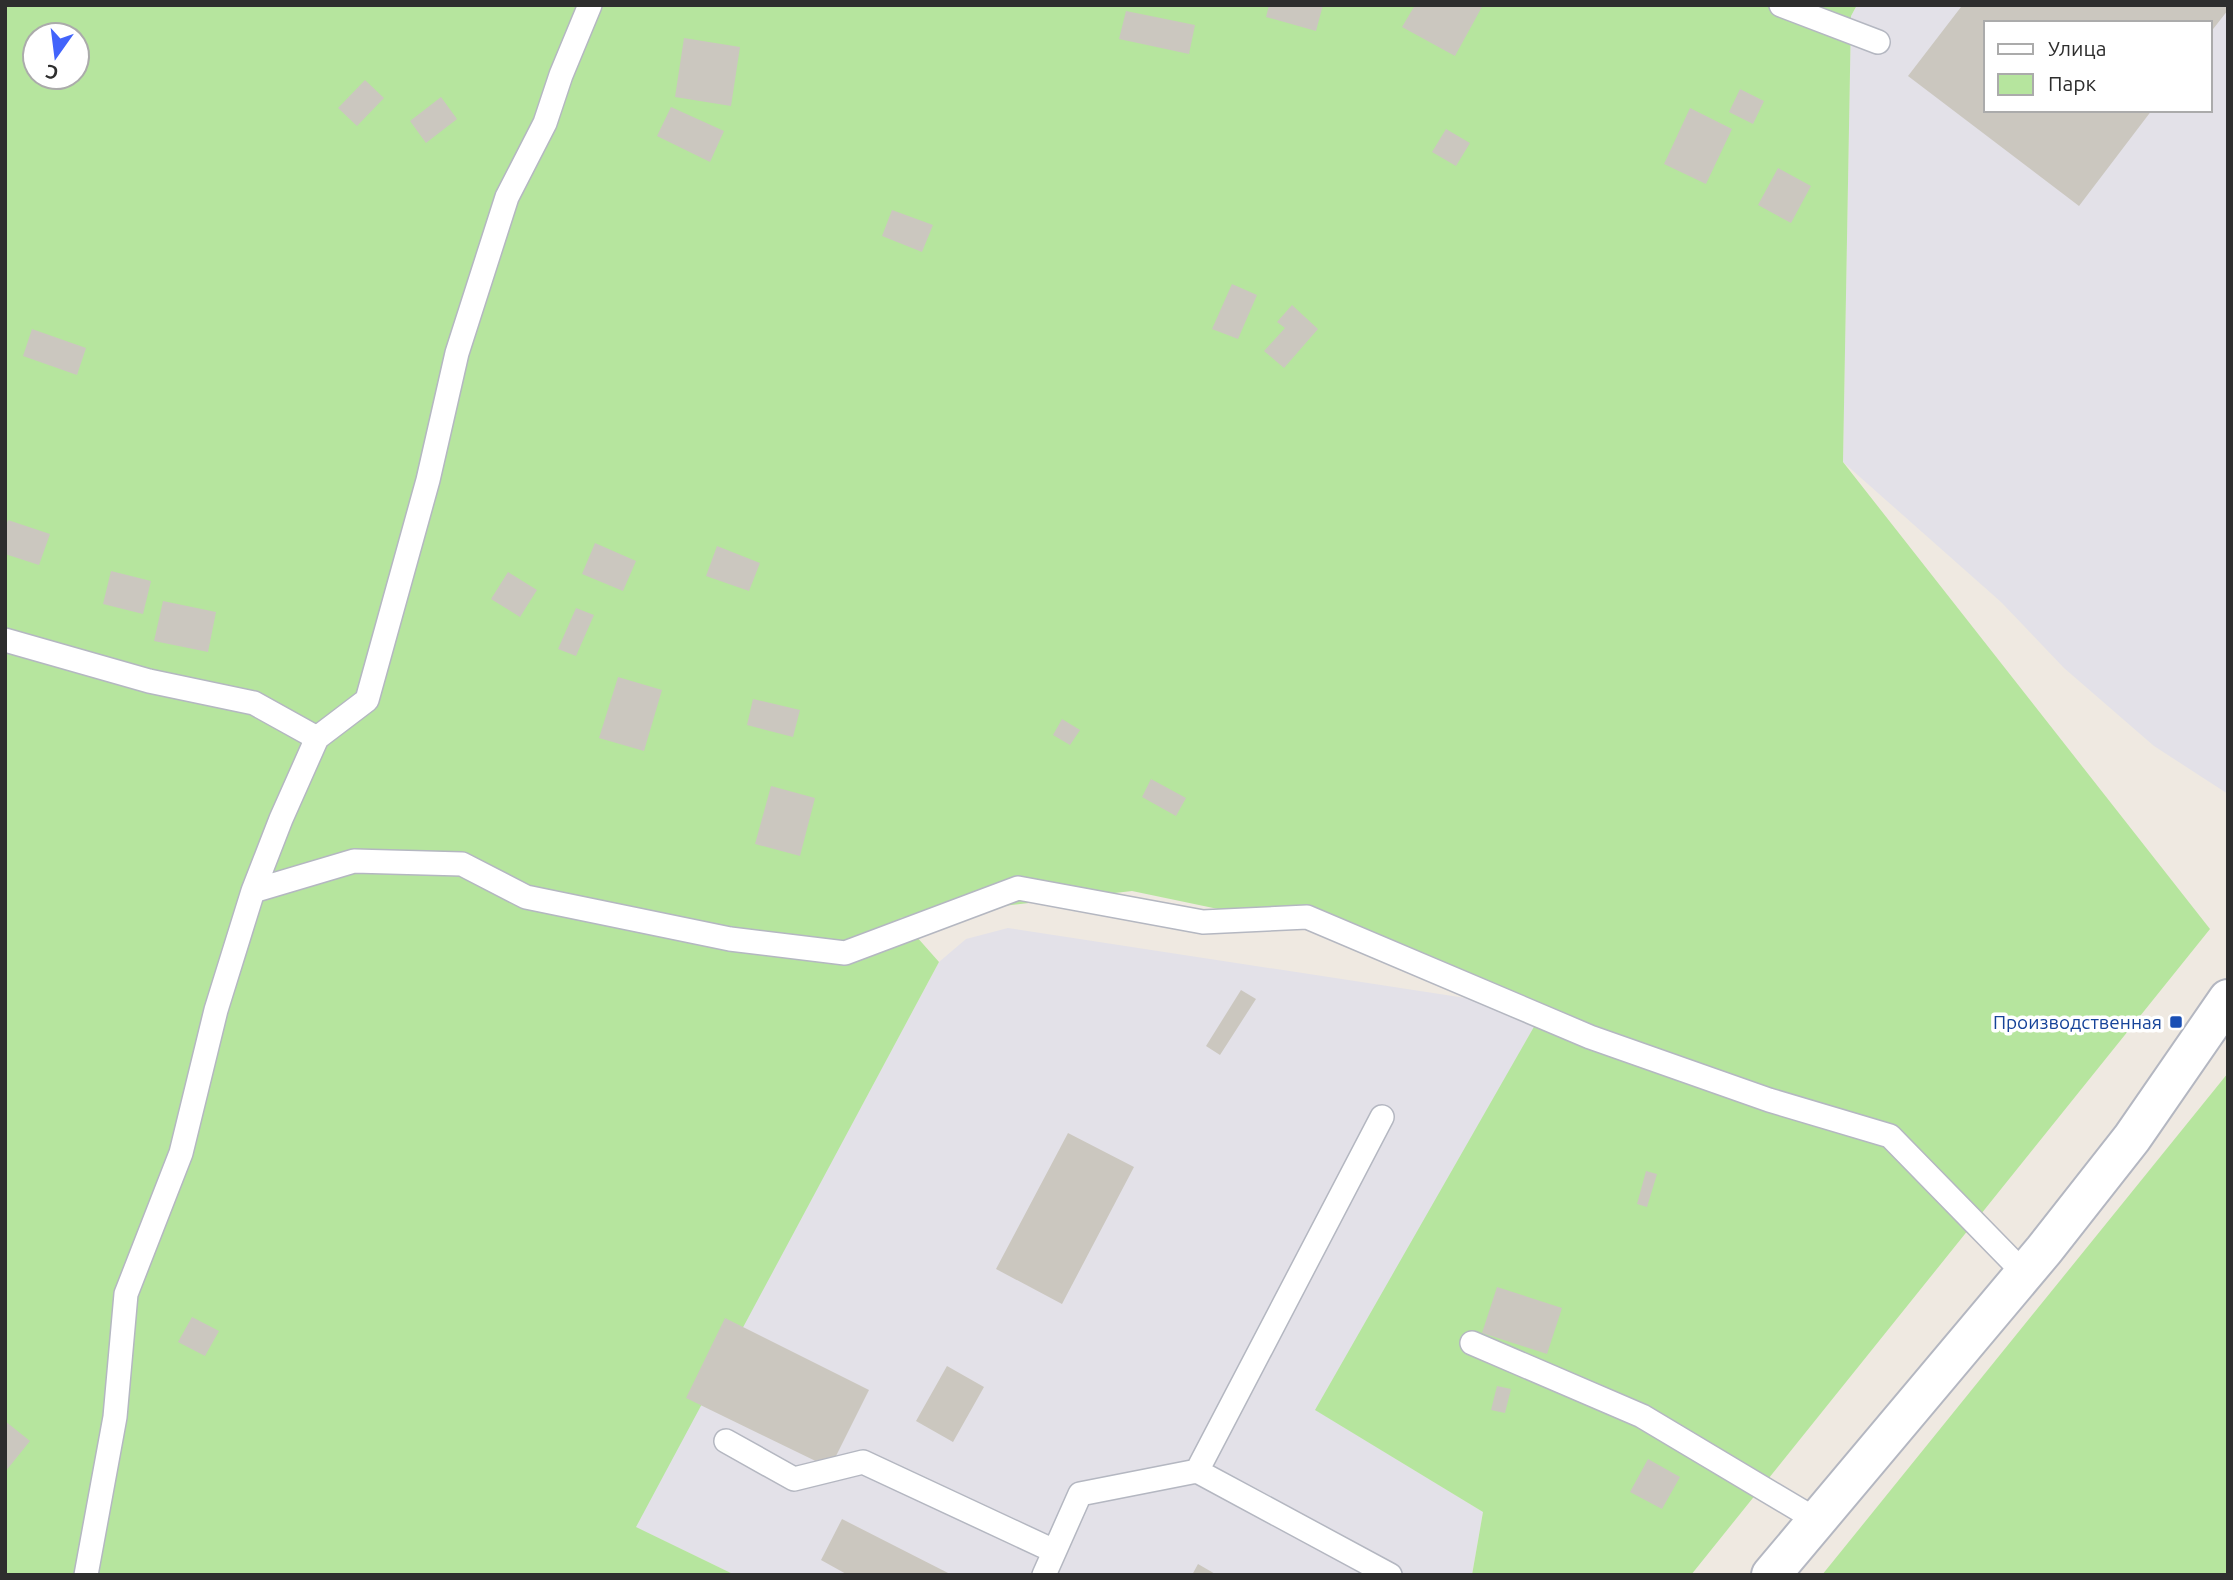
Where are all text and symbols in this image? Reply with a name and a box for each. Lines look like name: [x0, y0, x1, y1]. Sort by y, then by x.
north arrow: [21, 21, 91, 91]
legend: [1984, 21, 2212, 112]
text: Улица: [2048, 36, 2106, 60]
text: С: [43, 60, 60, 85]
text: Парк: [2048, 71, 2097, 95]
place label: Производственная: [1993, 1011, 2162, 1033]
marker: Производственная: [2168, 1014, 2184, 1030]

